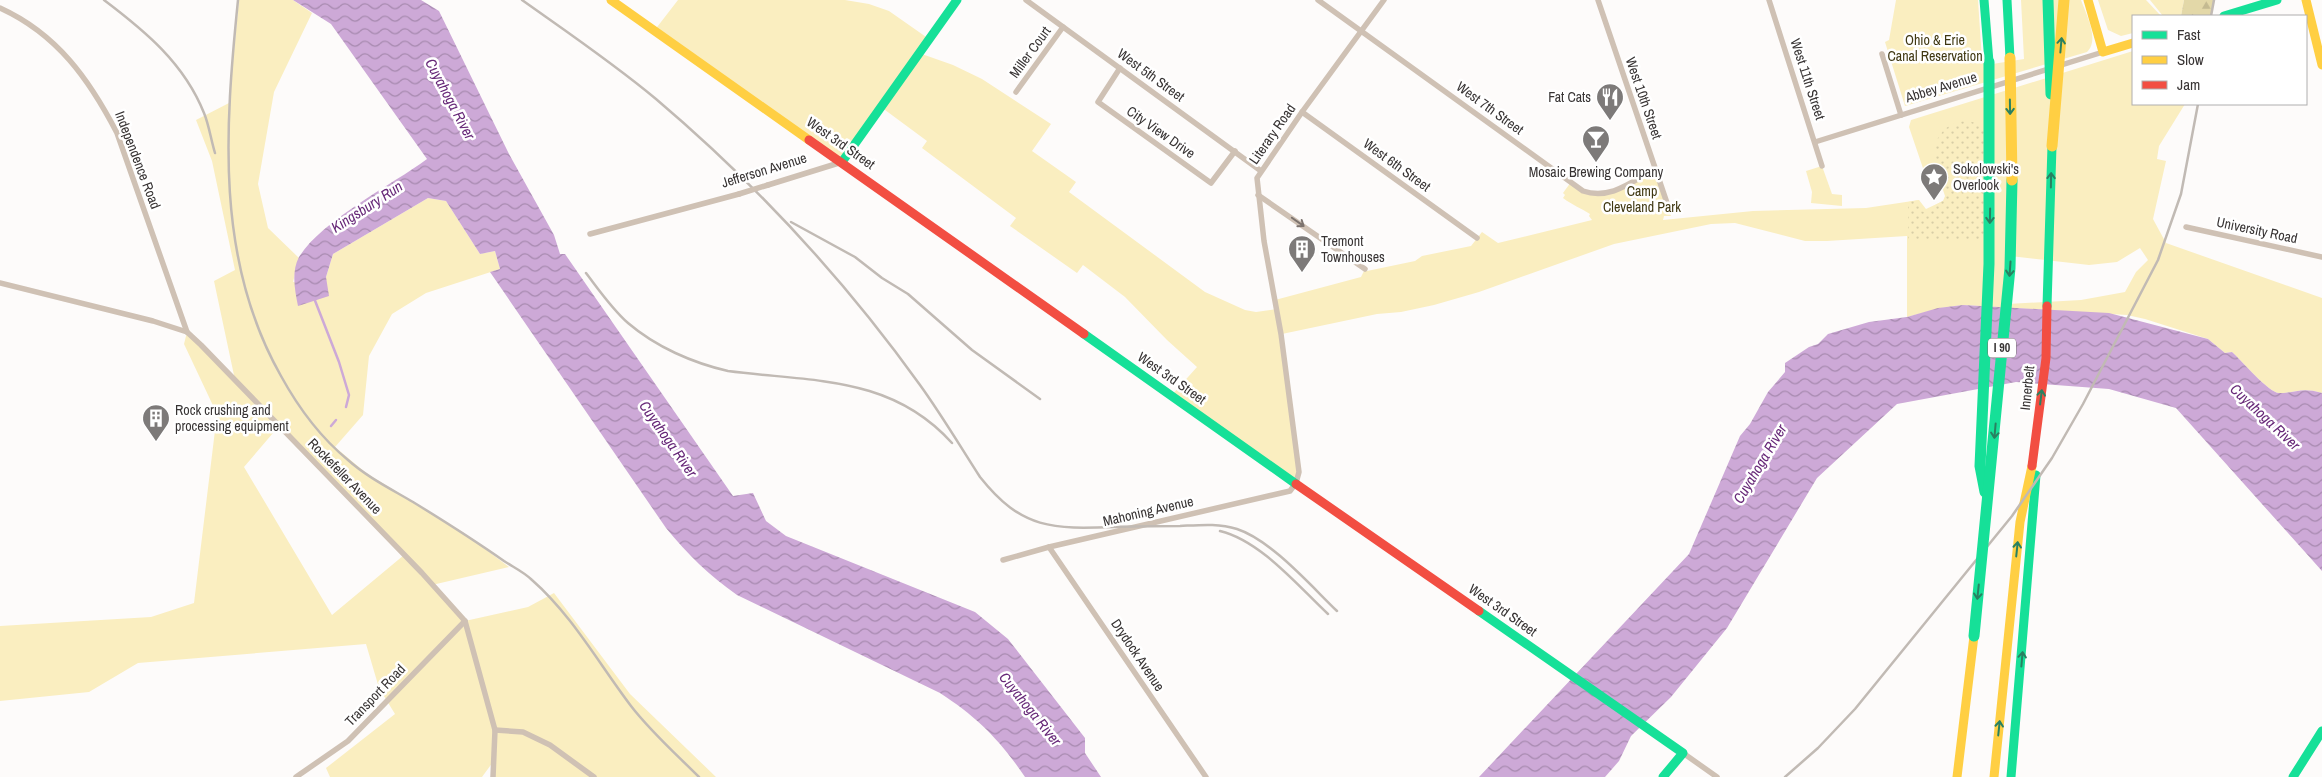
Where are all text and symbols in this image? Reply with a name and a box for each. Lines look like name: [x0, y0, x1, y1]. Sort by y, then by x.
legend: [2132, 15, 2307, 105]
street label: Miller Court: [1005, 23, 1055, 81]
text: Fast: [2177, 24, 2201, 45]
park label: Ohio & Erie Canal Reservation: [1887, 31, 1983, 65]
street label: West 11th Street: [1786, 36, 1830, 122]
one-way arrow: [2057, 38, 2066, 54]
street label: West 5th Street: [1114, 45, 1188, 105]
text: Slow: [2177, 49, 2204, 70]
water label: Cuyahoga River: [420, 55, 481, 144]
street label: West 10th Street: [1622, 55, 1666, 141]
street label: Abbey Avenue: [1902, 68, 1979, 107]
text: Jam: [2177, 74, 2200, 95]
street label: West 7th Street: [1453, 78, 1527, 138]
restaurant icon: Fat Cats: [1595, 82, 1625, 121]
place label: Fat Cats: [1548, 88, 1591, 106]
one-way arrow: [2006, 98, 2015, 114]
street label: Literary Road: [1245, 100, 1299, 168]
street label: City View Drive: [1123, 102, 1199, 162]
street label: Independence Road: [111, 109, 165, 211]
street label: West 3rd Street: [803, 113, 879, 173]
bar icon: Mosaic Brewing Company: [1581, 124, 1611, 163]
street label: West 6th Street: [1360, 135, 1434, 195]
street label: Jefferson Avenue: [719, 148, 809, 192]
place label: Sokolowski's Overlook: [1953, 160, 2019, 194]
place icon: Sokolowski's Overlook: [1919, 162, 1949, 201]
place label: Mosaic Brewing Company: [1529, 163, 1664, 181]
one-way arrow: [2046, 172, 2056, 188]
water label: Kingsbury Run: [327, 176, 407, 238]
park label: Camp Cleveland Park: [1603, 182, 1681, 216]
one-way arrow: [1985, 208, 1995, 224]
street label: University Road: [2215, 213, 2299, 247]
one-way arrow: [1291, 217, 1305, 227]
place label: Tremont Townhouses: [1321, 232, 1385, 266]
building icon: Tremont Townhouses: [1287, 234, 1317, 273]
one-way arrow: [2005, 261, 2015, 277]
road number: I 90: [1988, 338, 2016, 358]
street label: West 3rd Street: [1134, 348, 1210, 408]
street label: Innerbelt: [2016, 365, 2038, 411]
water label: Cuyahoga River: [2226, 379, 2306, 455]
one-way arrow: [2036, 390, 2046, 406]
water label: Cuyahoga River: [634, 396, 703, 482]
place label: Rock crushing and processing equipment: [175, 401, 289, 435]
building icon: Rock crushing and processing equipment: [141, 403, 171, 442]
water label: Cuyahoga River: [1728, 419, 1792, 507]
one-way arrow: [1991, 423, 2000, 439]
street label: Rockefeller Avenue: [304, 434, 386, 518]
street label: Mahoning Avenue: [1101, 492, 1195, 530]
one-way arrow: [2012, 542, 2022, 558]
street label: West 3rd Street: [1465, 580, 1541, 640]
one-way arrow: [1973, 584, 1983, 600]
street label: Drydock Avenue: [1107, 615, 1169, 695]
one-way arrow: [2017, 651, 2027, 667]
street label: Transport Road: [341, 660, 409, 730]
water label: Cuyahoga River: [994, 668, 1067, 751]
one-way arrow: [1994, 721, 2004, 737]

